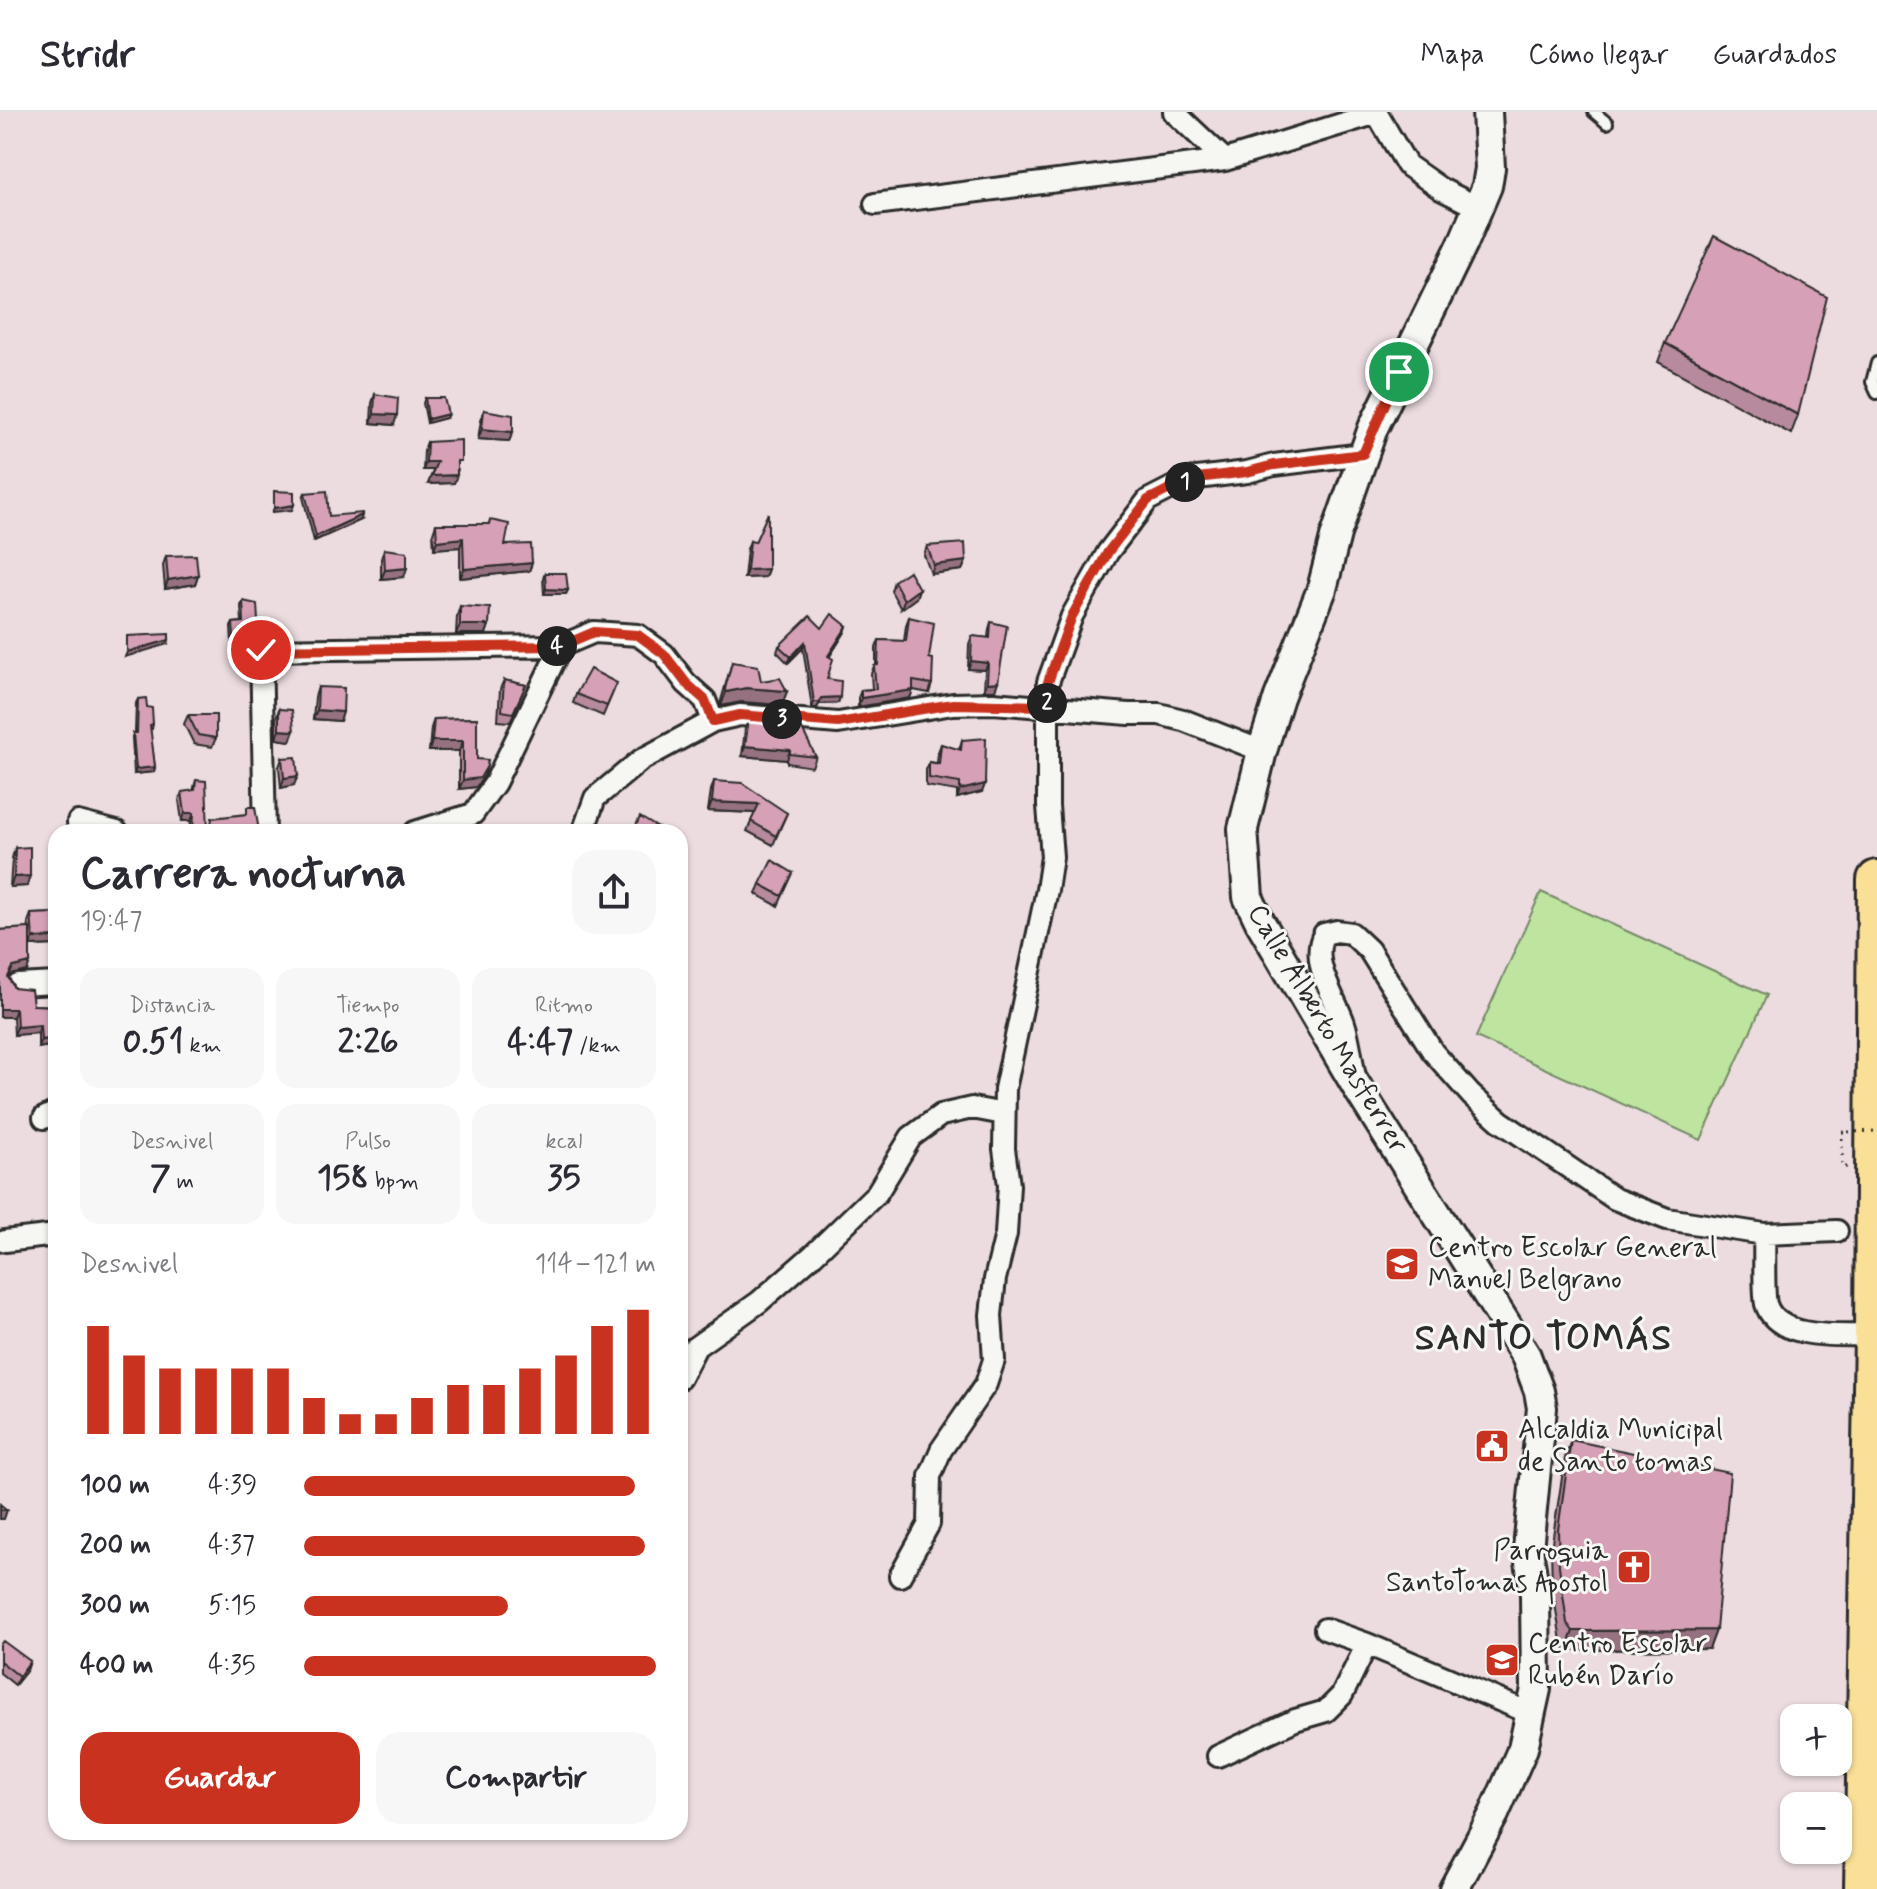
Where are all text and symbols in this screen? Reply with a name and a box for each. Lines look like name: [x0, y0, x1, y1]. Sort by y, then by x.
text: Stridr: [40, 31, 135, 80]
text: Mapa: [1421, 37, 1484, 74]
text: Cómo llegar: [1528, 37, 1668, 74]
text: Guardados: [1712, 37, 1837, 74]
pin: [1365, 338, 1433, 406]
icon: arrive: [1377, 350, 1421, 394]
pin: 1: [1165, 462, 1205, 502]
text: 1: [1180, 468, 1190, 496]
pin: [227, 616, 295, 684]
pin: 4: [537, 626, 577, 666]
icon: check: [239, 628, 283, 672]
text: 4: [551, 632, 563, 660]
pin: 2: [1027, 683, 1067, 723]
text: 2: [1042, 689, 1052, 717]
pin: 3: [762, 699, 802, 739]
text: 3: [777, 705, 787, 733]
text: Carrera nocturna: [80, 846, 406, 904]
button: share: [572, 850, 656, 934]
street label: Calle Alberto Masferrer: [1238, 898, 1416, 1161]
text: 19:47: [80, 905, 142, 939]
text: Distancia: [129, 992, 215, 1020]
text: Tiempo: [336, 992, 400, 1020]
text: Ritmo: [535, 992, 593, 1020]
text: 0.51: [122, 1020, 184, 1065]
text: 2:26: [337, 1020, 399, 1065]
text: 4:47: [507, 1020, 573, 1065]
text: km: [184, 1032, 222, 1060]
text: /km: [573, 1032, 621, 1060]
text: Desnivel: [130, 1128, 214, 1156]
text: Pulso: [345, 1128, 391, 1156]
text: kcal: [546, 1128, 582, 1156]
text: 7: [150, 1156, 171, 1201]
text: 158: [317, 1156, 369, 1201]
text: 35: [547, 1156, 581, 1201]
text: m: [171, 1168, 194, 1196]
text: bpm: [369, 1168, 419, 1196]
place label: Centro Escolar General Manuel Belgrano: [1428, 1230, 1717, 1301]
school or university icon: Centro Escolar General Manuel Belgrano: [1383, 1245, 1421, 1283]
text: Desnivel: [80, 1248, 178, 1282]
text: 114–121 m: [535, 1248, 656, 1282]
district label: SANTO TOMÁS: [1415, 1315, 1673, 1363]
place label: Alcaldia Municipal de Santo tomas: [1518, 1412, 1723, 1481]
public building icon: Alcaldia Municipal de Santo tomas: [1473, 1427, 1511, 1465]
text: 100 m: [80, 1469, 150, 1503]
text: 4:39: [208, 1469, 257, 1503]
text: 200 m: [80, 1529, 151, 1563]
text: 4:37: [208, 1529, 255, 1563]
place label: Parroquia SantoTomas Apostol: [1386, 1533, 1608, 1605]
church icon: Parroquia SantoTomas Apostol: [1615, 1548, 1653, 1586]
text: 300 m: [80, 1589, 150, 1623]
text: 5:15: [208, 1589, 256, 1623]
place label: Centro Escolar Rubén Darío: [1528, 1626, 1707, 1695]
school or university icon: Centro Escolar Rubén Darío: [1483, 1641, 1521, 1679]
text: 400 m: [80, 1649, 153, 1683]
text: 4:35: [208, 1649, 256, 1683]
map controls: [1780, 1704, 1852, 1864]
button: +: [1780, 1704, 1852, 1776]
button: Guardar: [80, 1732, 360, 1824]
button: Compartir: [376, 1732, 656, 1824]
button: −: [1780, 1792, 1852, 1864]

